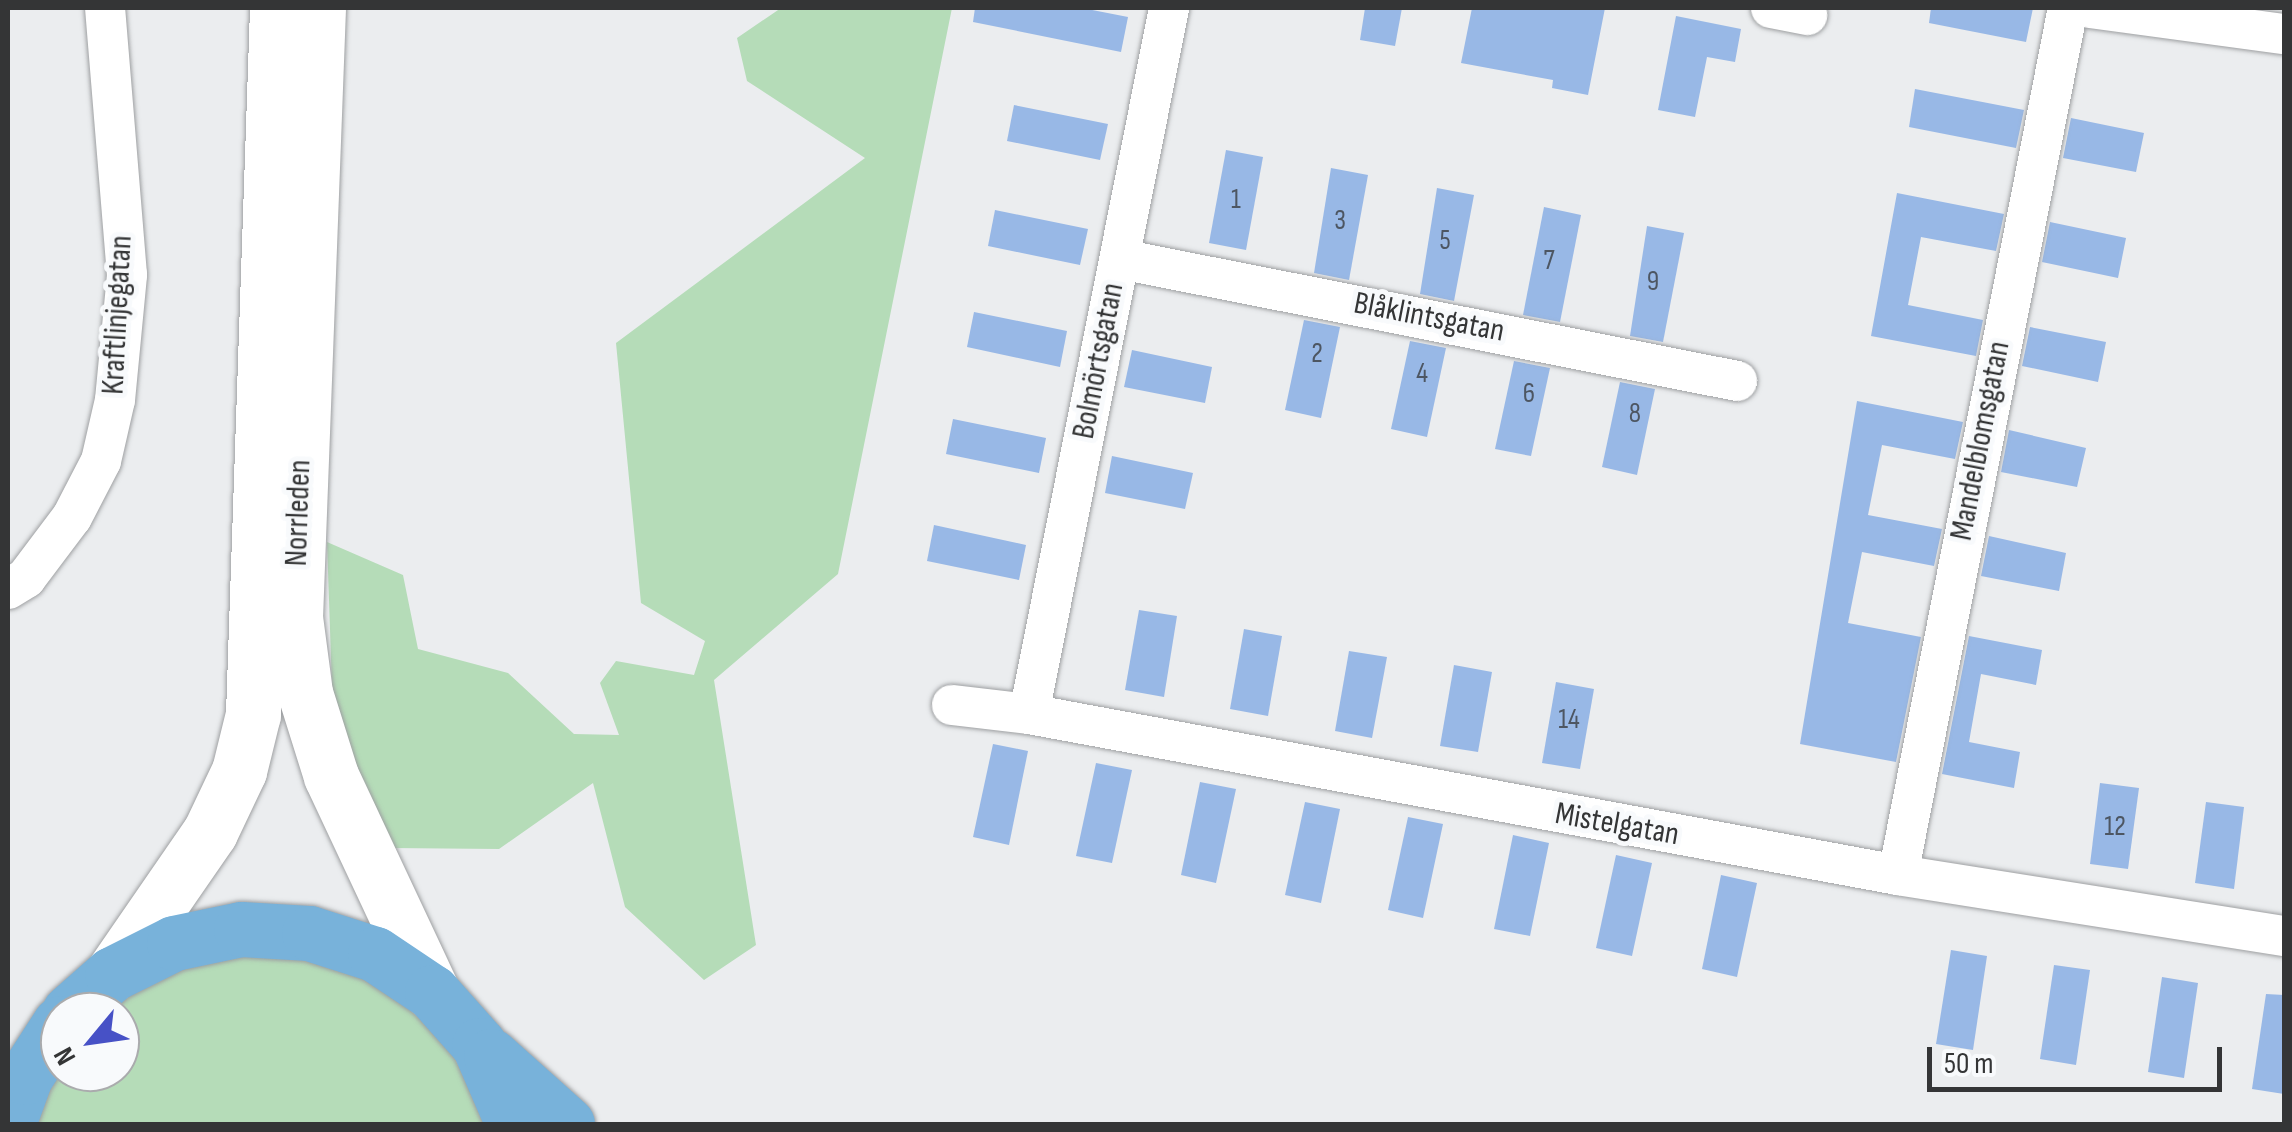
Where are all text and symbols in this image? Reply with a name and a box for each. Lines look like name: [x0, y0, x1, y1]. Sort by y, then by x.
house number: 1: [1231, 183, 1241, 217]
house number: 3: [1334, 204, 1346, 238]
house number: 5: [1439, 224, 1451, 258]
street label: Kraftlinjegatan: [95, 234, 141, 396]
house number: 7: [1543, 244, 1555, 278]
house number: 9: [1647, 265, 1659, 299]
street label: Bolmörtsgatan: [1065, 280, 1133, 442]
street label: Blåklintsgatan: [1351, 285, 1507, 351]
house number: 2: [1311, 337, 1323, 371]
street label: Mandelblomsgatan: [1943, 338, 2019, 544]
house number: 4: [1416, 357, 1428, 391]
house number: 6: [1523, 377, 1535, 411]
house number: 8: [1629, 397, 1641, 431]
street label: Norrleden: [278, 459, 320, 567]
house number: 14: [1558, 703, 1580, 737]
street label: Mistelgatan: [1552, 795, 1682, 855]
house number: 12: [2104, 810, 2126, 844]
north arrow: [40, 992, 140, 1092]
scale bar: [1932, 1027, 2227, 1089]
text: N: [47, 1041, 83, 1070]
text: 50 m: [1944, 1046, 1993, 1082]

